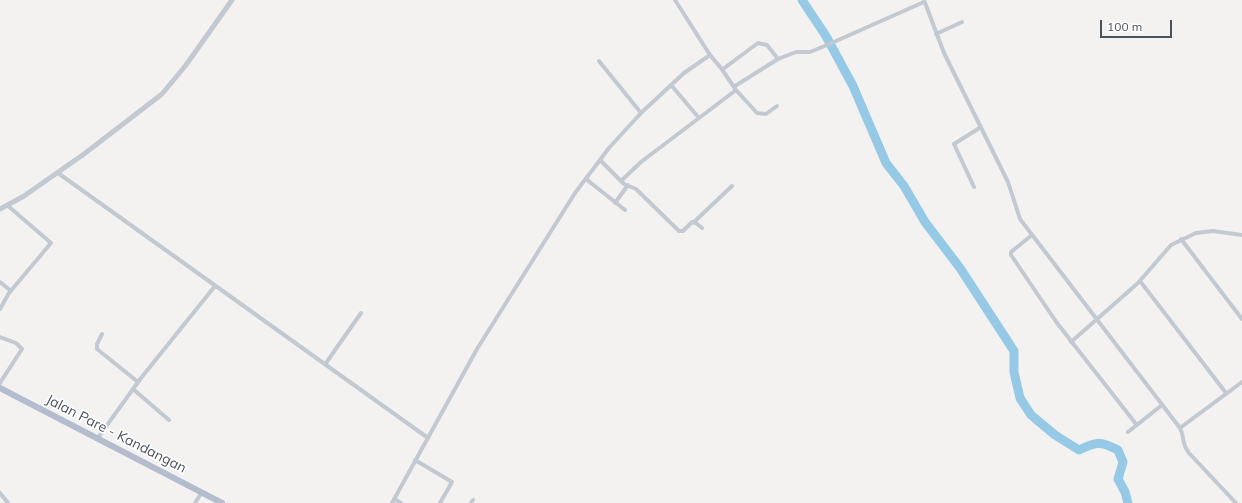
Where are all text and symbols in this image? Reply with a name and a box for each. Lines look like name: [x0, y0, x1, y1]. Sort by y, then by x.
scale bar: [1102, 12, 1174, 38]
text: 100 m: [1107, 19, 1142, 34]
street label: Jalan Pare - Kandangan: [43, 391, 189, 477]

